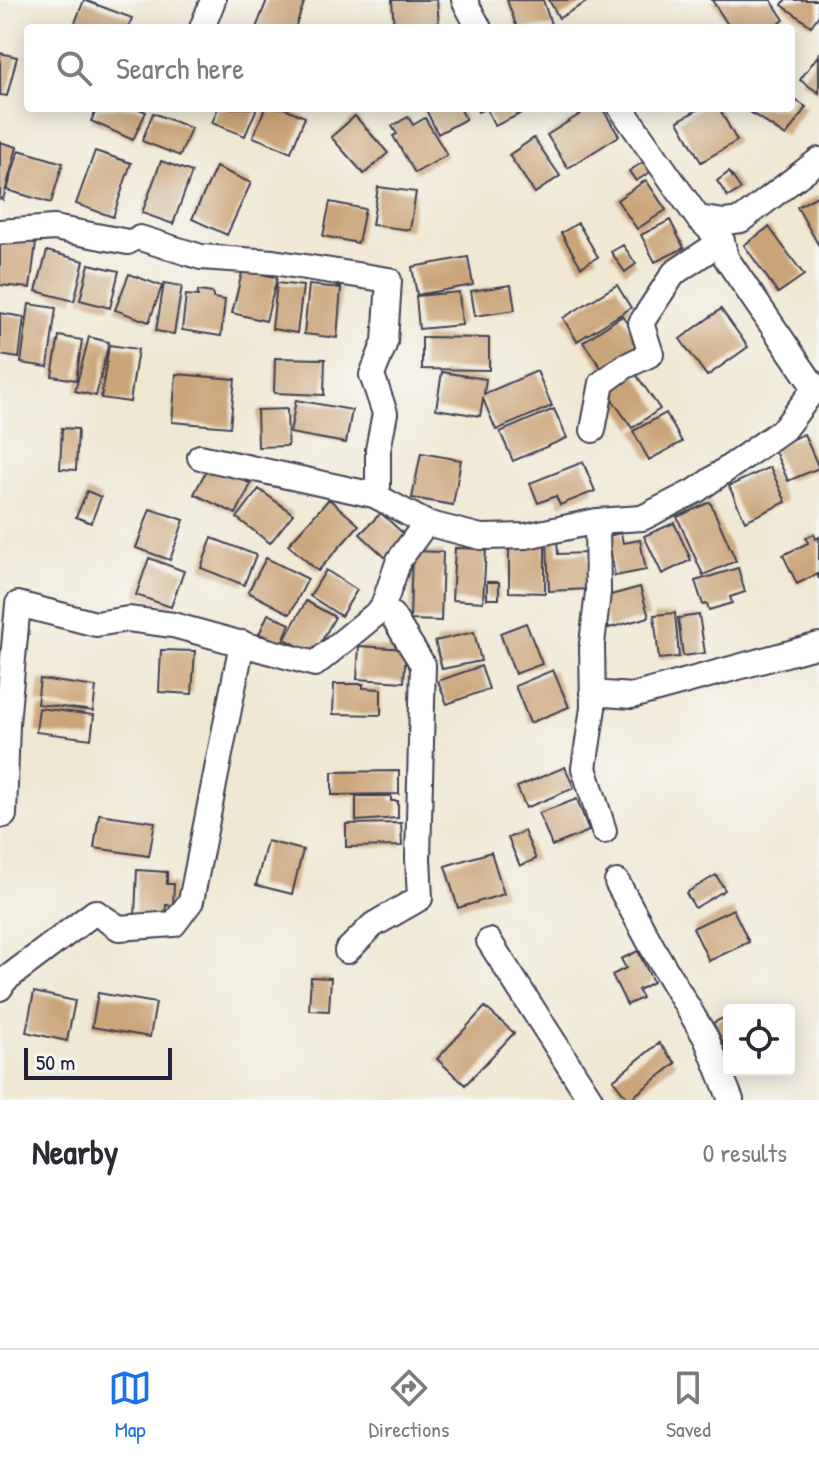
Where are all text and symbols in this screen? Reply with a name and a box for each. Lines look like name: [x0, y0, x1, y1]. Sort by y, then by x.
search box: [24, 24, 795, 112]
icon: search: [52, 46, 96, 90]
text: Search here: [116, 48, 244, 88]
map controls: [723, 1004, 795, 1076]
button: locate: [723, 1004, 795, 1076]
scale bar: [24, 1044, 172, 1080]
text: 50 m: [36, 1047, 75, 1077]
text: Nearby: [32, 1129, 118, 1175]
text: 0 results: [703, 1135, 787, 1170]
tab: Map: [108, 1366, 152, 1444]
tab: Directions: [369, 1366, 450, 1444]
tab: Saved: [666, 1366, 711, 1444]

